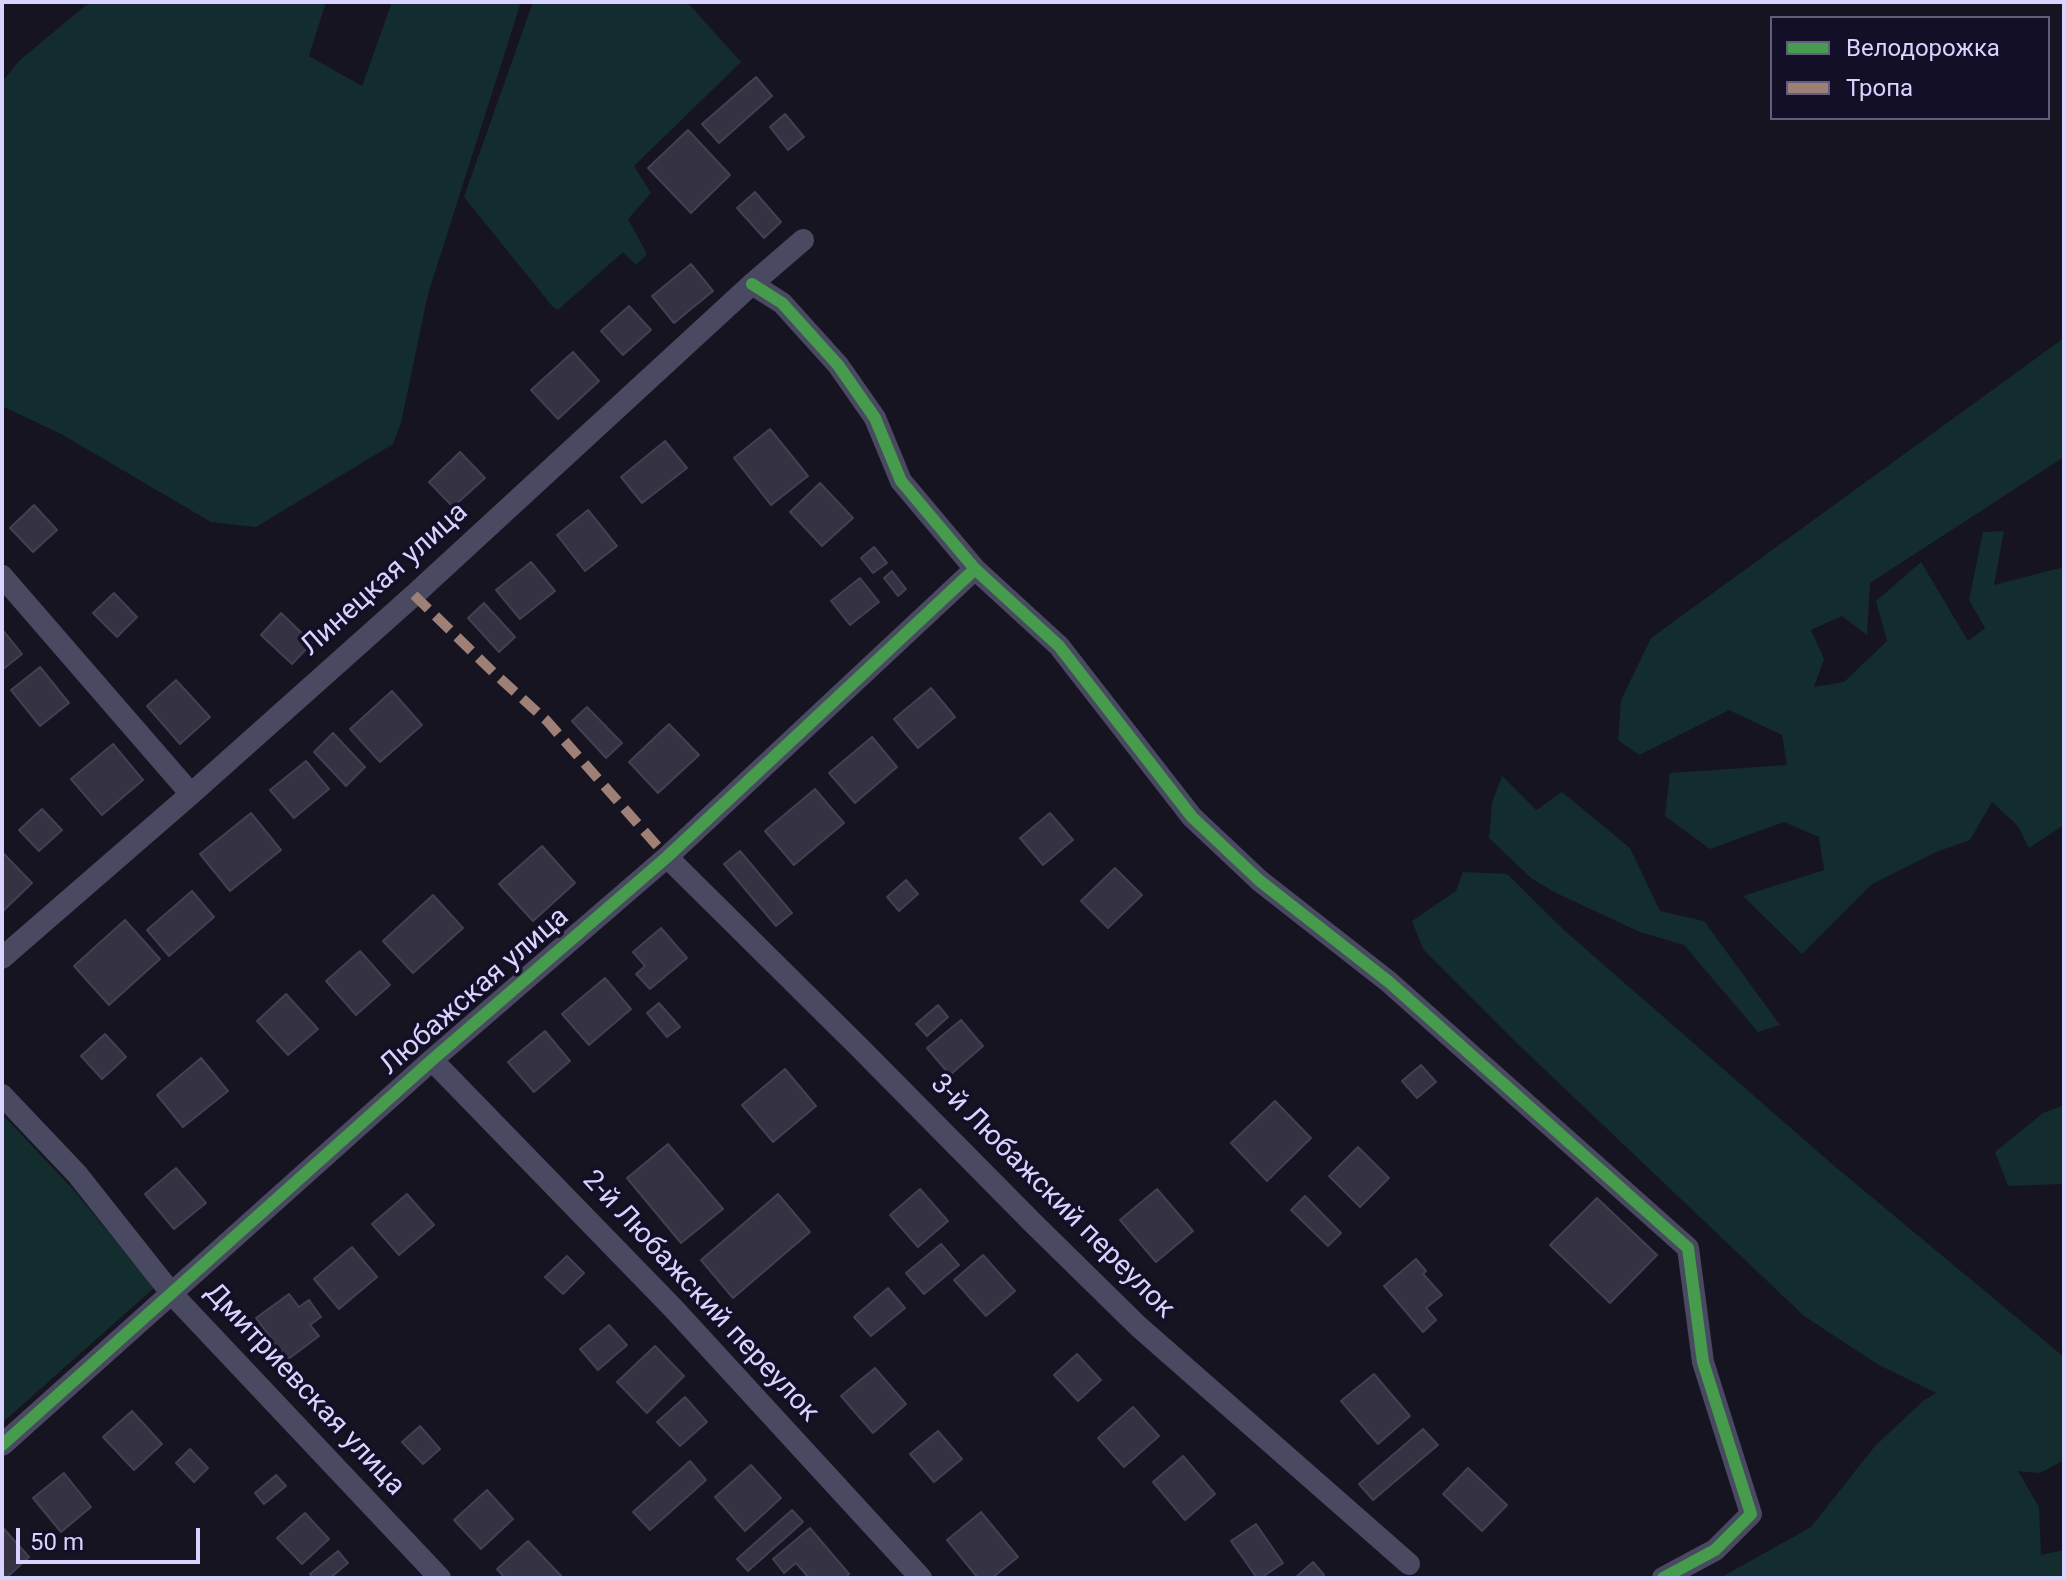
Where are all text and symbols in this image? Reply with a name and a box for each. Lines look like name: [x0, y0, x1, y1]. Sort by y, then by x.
legend: [1770, 16, 2050, 120]
text: Велодорожка: [1846, 34, 2000, 62]
text: Тропа: [1846, 74, 1913, 102]
street label: Линецкая улица: [295, 496, 475, 664]
street label: Любажская улица: [374, 901, 576, 1083]
street label: 3-й Любажский переулок: [923, 1068, 1181, 1326]
street label: 2-й Любажский переулок: [575, 1164, 825, 1430]
street label: Дмитриевская улица: [197, 1277, 411, 1503]
scale bar: [20, 1512, 204, 1562]
text: 50 m: [30, 1528, 84, 1556]

